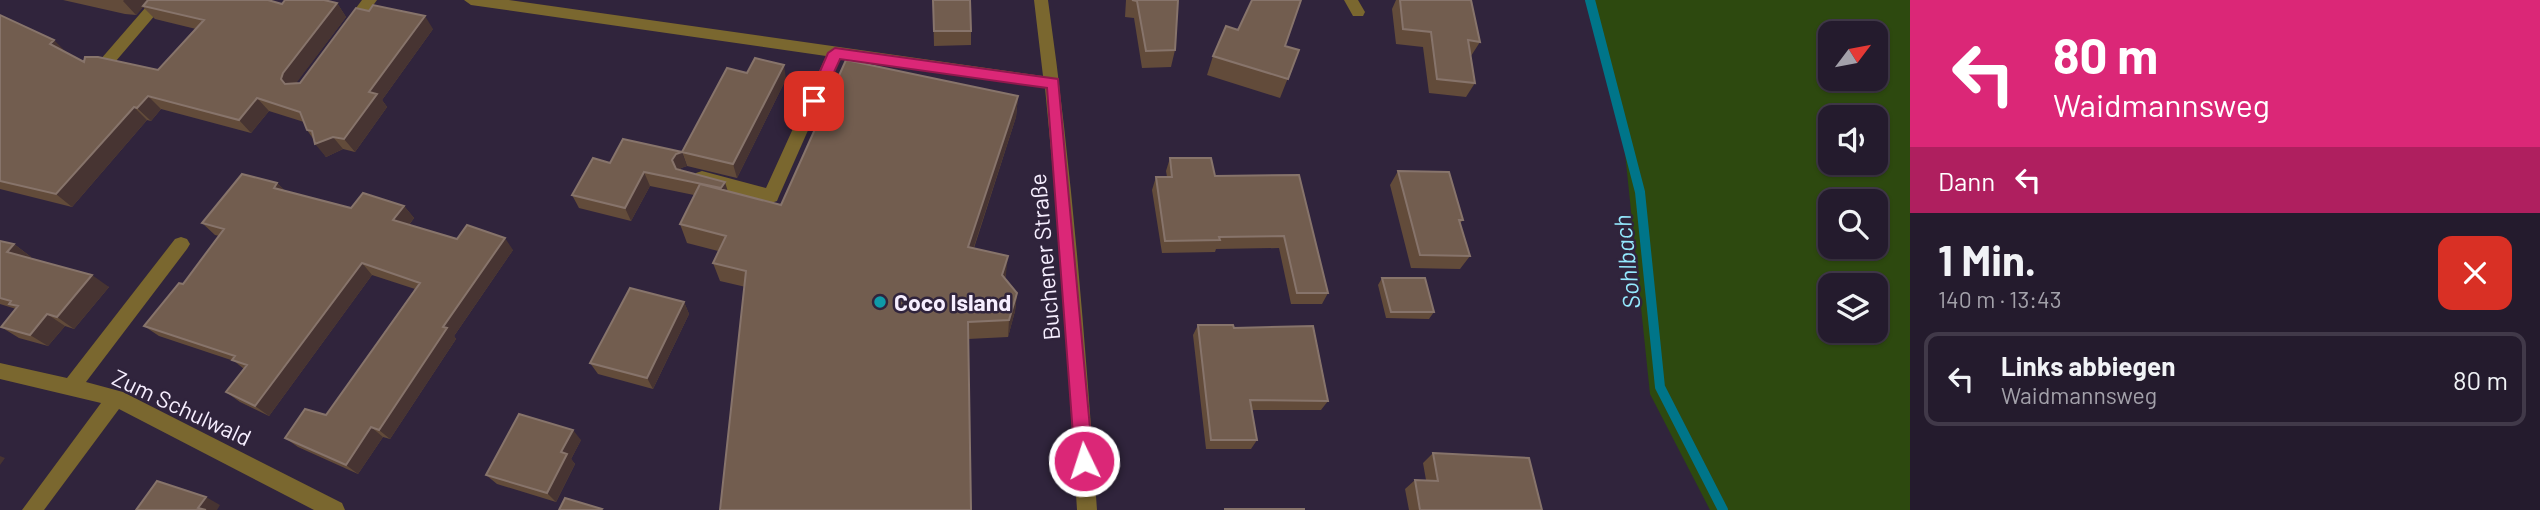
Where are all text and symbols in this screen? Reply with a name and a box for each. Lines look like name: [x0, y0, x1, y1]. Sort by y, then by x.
north arrow: [1818, 21, 1888, 91]
map controls: [1818, 21, 1888, 343]
text: 80 m: [2053, 25, 2158, 84]
icon: left: [1938, 28, 2029, 119]
pin: [784, 71, 844, 131]
icon: arrive: [795, 82, 833, 120]
text: Waidmannsweg: [2053, 85, 2270, 123]
button: sound: [1818, 105, 1888, 175]
icon: left: [2009, 161, 2047, 199]
text: Dann: [1938, 165, 1995, 196]
street label: Buchener Straße: [1023, 172, 1065, 342]
button: search: [1818, 189, 1888, 259]
water label: Sohlbach: [1607, 214, 1645, 310]
text: 1 Min.: [1938, 234, 2036, 284]
button: close: [2438, 236, 2512, 310]
button: layers: [1818, 273, 1888, 343]
text: 140 m · 13:43: [1938, 285, 2062, 313]
place label: Coco Island: [894, 288, 1011, 316]
marker: Coco Island: [872, 294, 888, 310]
text: Links abbiegen: [2001, 350, 2175, 381]
icon: left: [1942, 360, 1980, 398]
street label: Zum Schulwald: [108, 363, 256, 451]
text: 80 m: [2453, 364, 2508, 395]
text: Waidmannsweg: [2001, 381, 2157, 409]
position arrow: [1047, 424, 1121, 498]

